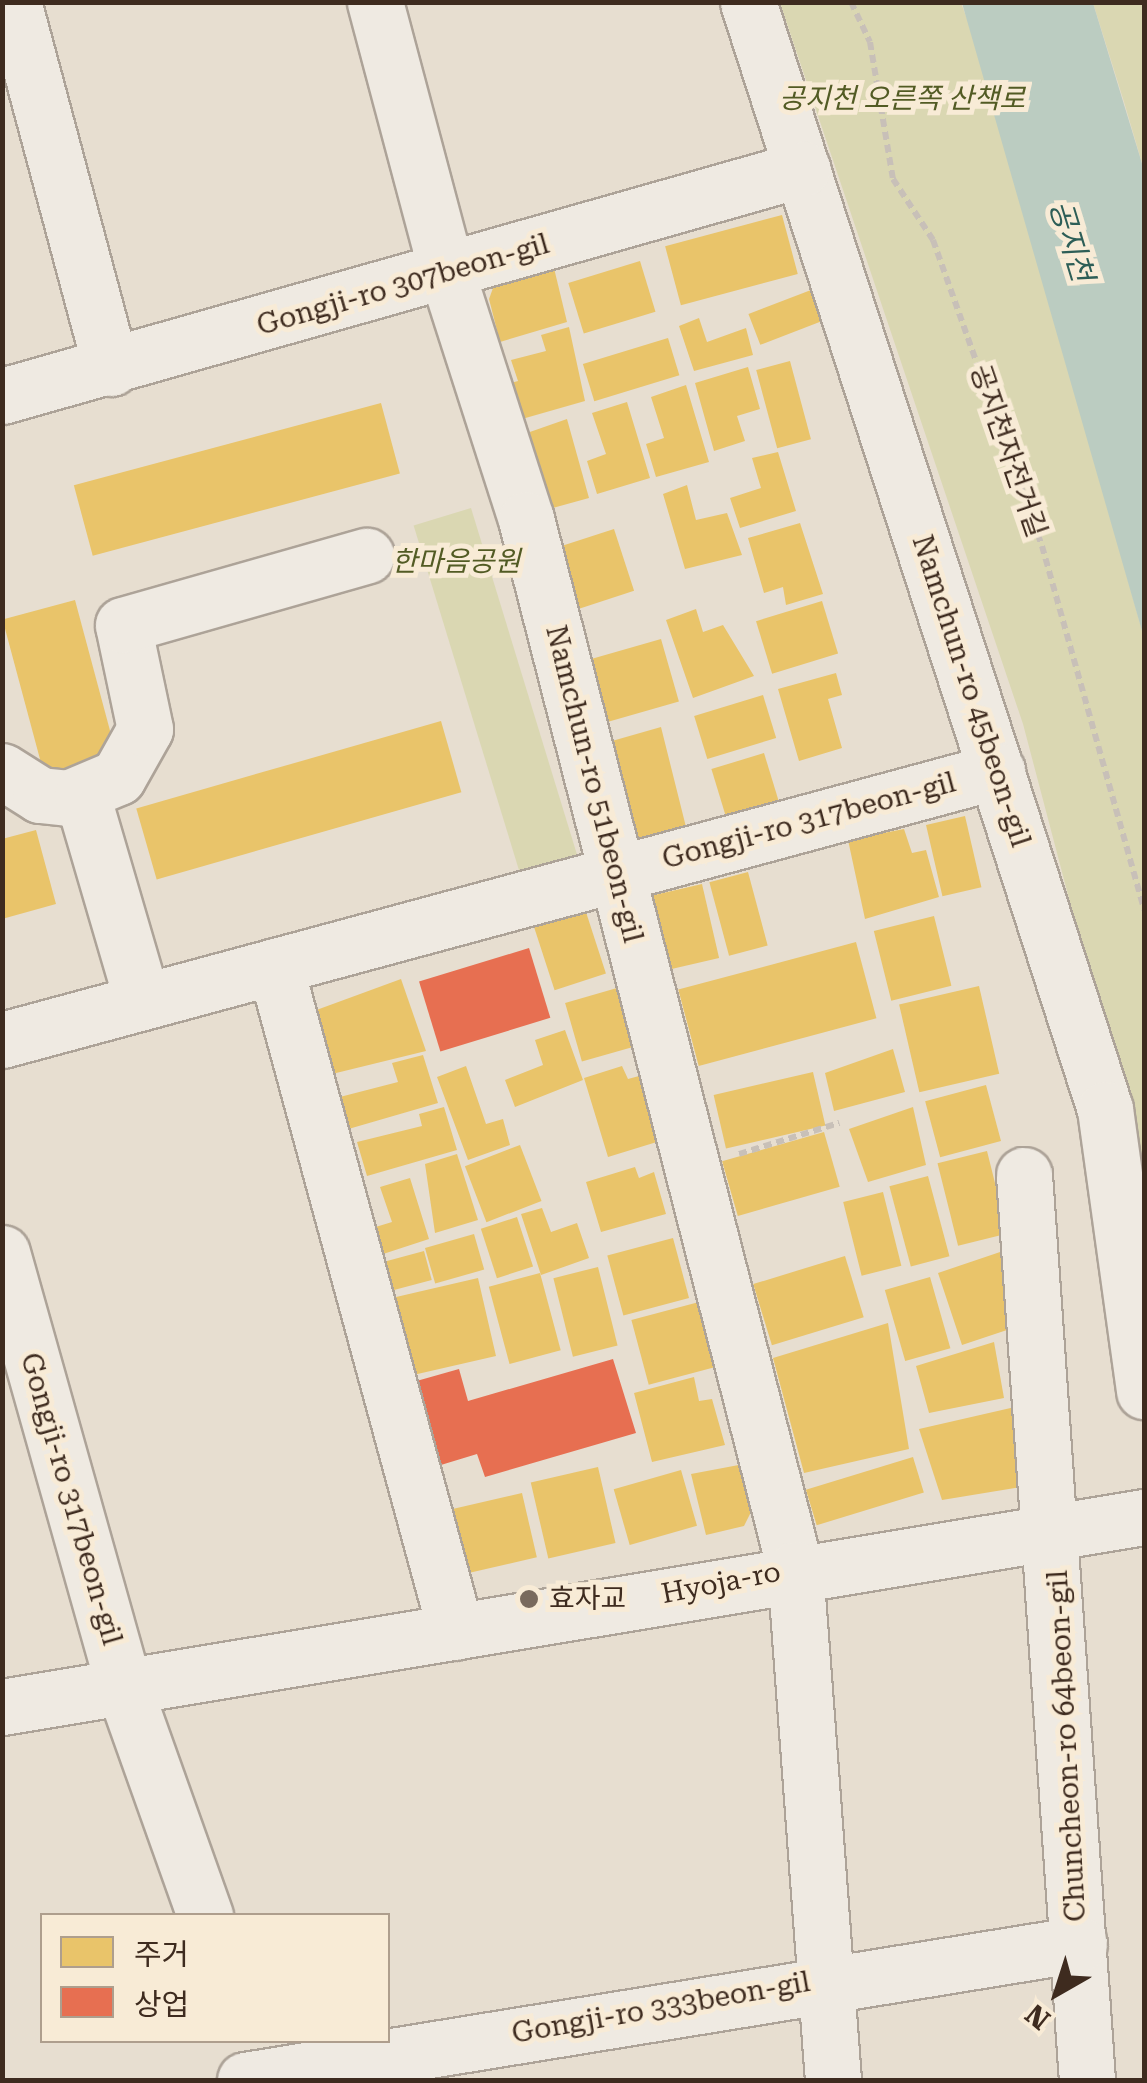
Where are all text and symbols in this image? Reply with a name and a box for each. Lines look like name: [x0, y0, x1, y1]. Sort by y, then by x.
park label: 공지천 오른쪽 산책로: [779, 82, 1025, 116]
water label: 공지천: [1042, 196, 1100, 286]
street label: Gongji-ro 307beon-gil: [253, 227, 553, 343]
street label: 공지천자전거길: [963, 360, 1053, 542]
street label: Namchun-ro 45beon-gil: [905, 531, 1037, 851]
park label: 한마음공원: [392, 545, 520, 579]
street label: Namchun-ro 51beon-gil: [538, 622, 650, 946]
street label: Gongji-ro 317beon-gil: [659, 766, 959, 876]
street label: Gongji-ro 317beon-gil: [13, 1349, 129, 1649]
street label: Hyoja-ro: [659, 1555, 783, 1611]
street label: Chuncheon-ro 64beon-gil: [1041, 1569, 1093, 1923]
place label: 효자교: [549, 1582, 626, 1616]
marker: 효자교: [518, 1588, 540, 1610]
legend: [40, 1913, 390, 2043]
text: 주거: [134, 1937, 189, 1972]
north arrow: [1007, 1943, 1107, 2043]
street label: Gongji-ro 333beon-gil: [509, 1965, 813, 2051]
text: 상업: [134, 1987, 189, 2022]
text: N: [1019, 1997, 1057, 2036]

